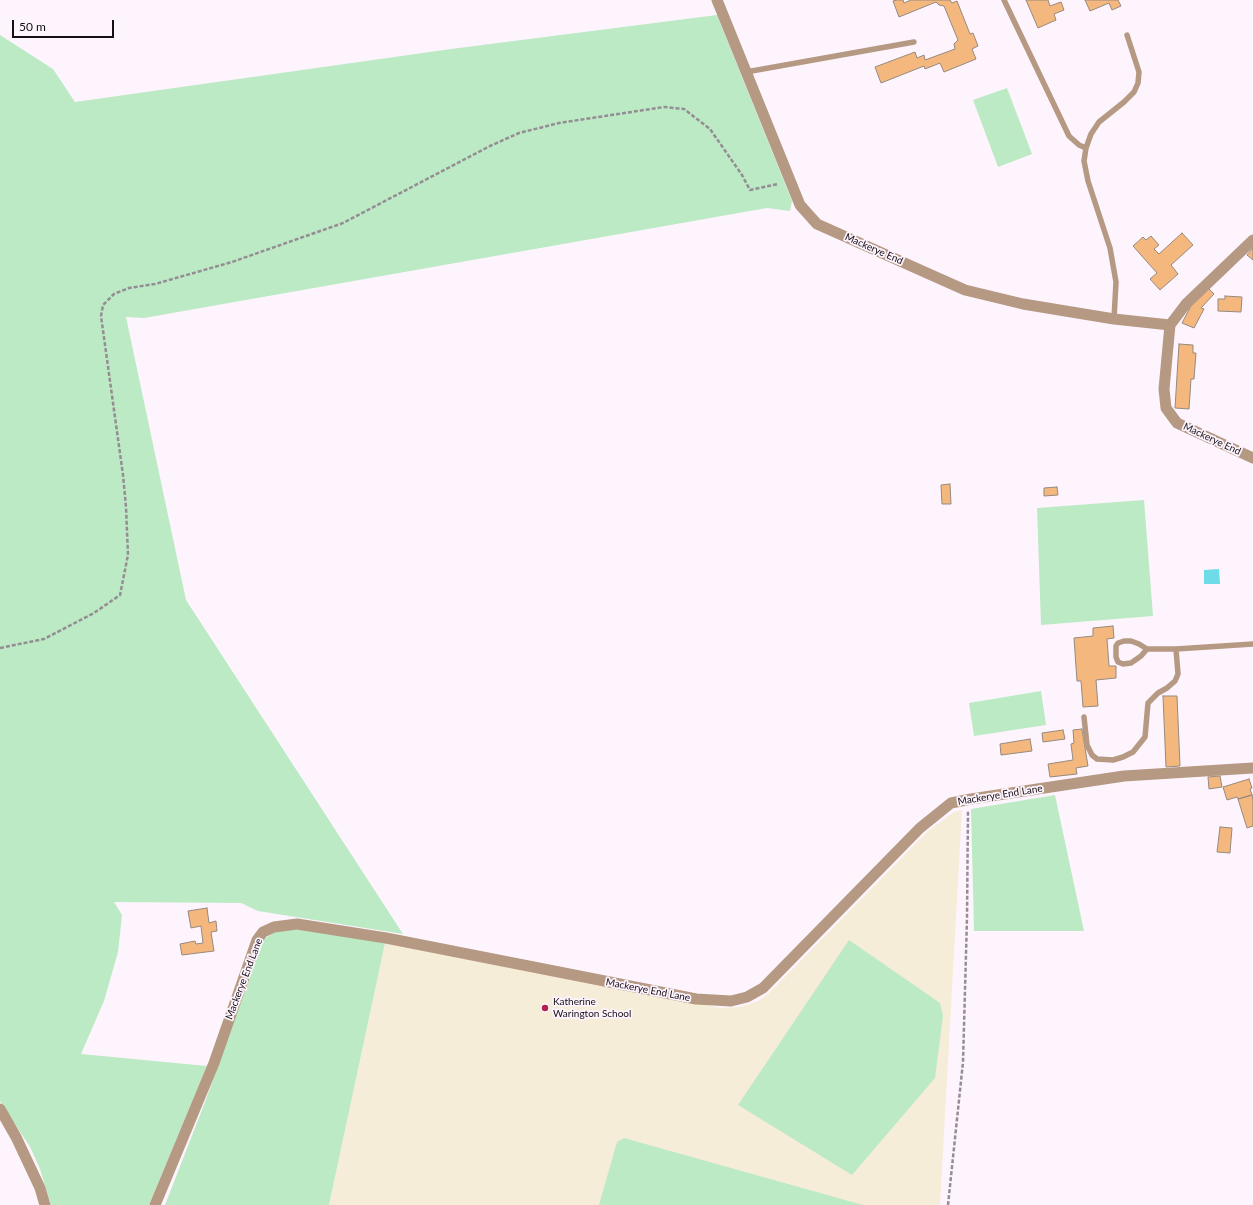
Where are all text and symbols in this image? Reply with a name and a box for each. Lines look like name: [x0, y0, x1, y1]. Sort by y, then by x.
scale bar: [14, 12, 116, 38]
text: 50 m: [19, 19, 46, 34]
street label: Mackerye End: [843, 231, 905, 267]
street label: Mackerye End: [1181, 420, 1243, 458]
street label: Mackerye End Lane: [957, 782, 1043, 808]
street label: Mackerye End Lane: [223, 937, 265, 1021]
street label: Mackerye End Lane: [605, 976, 691, 1004]
place label: Katherine Warington School: [553, 996, 631, 1020]
marker: Katherine Warington School: [540, 1003, 550, 1013]

